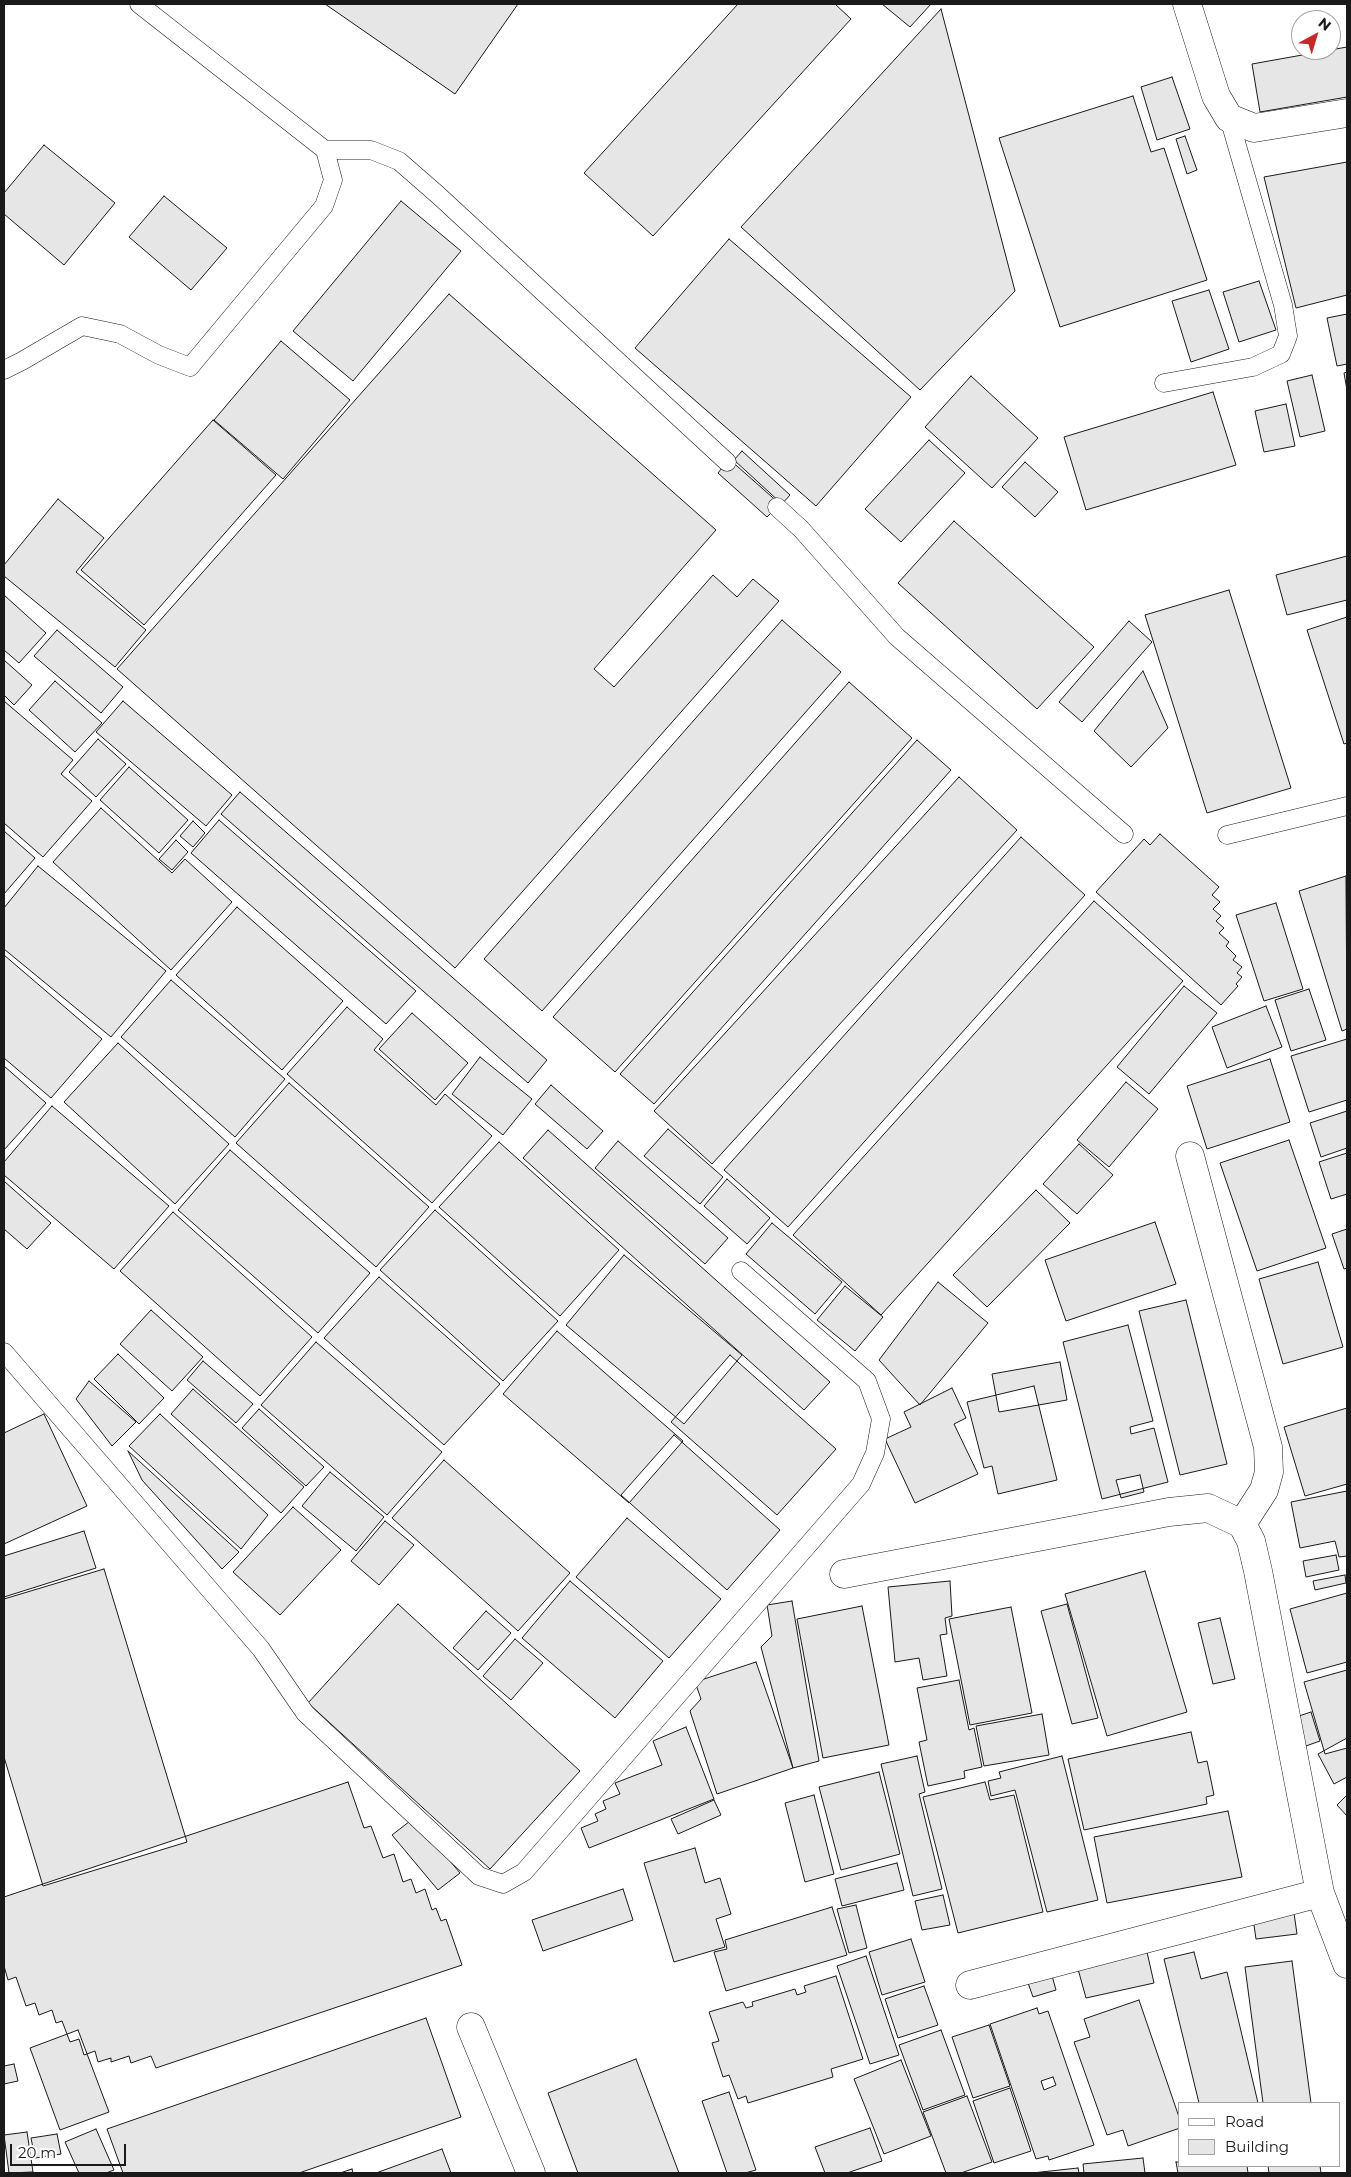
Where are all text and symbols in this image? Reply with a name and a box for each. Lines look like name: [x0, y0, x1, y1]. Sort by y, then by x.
north arrow: [1291, 10, 1341, 60]
text: N: [1315, 14, 1335, 35]
legend: [1178, 2102, 1341, 2167]
text: Road: [1225, 2112, 1264, 2131]
scale bar: [12, 2134, 129, 2166]
text: Building: [1225, 2137, 1289, 2156]
text: 20 m: [18, 2143, 56, 2162]

